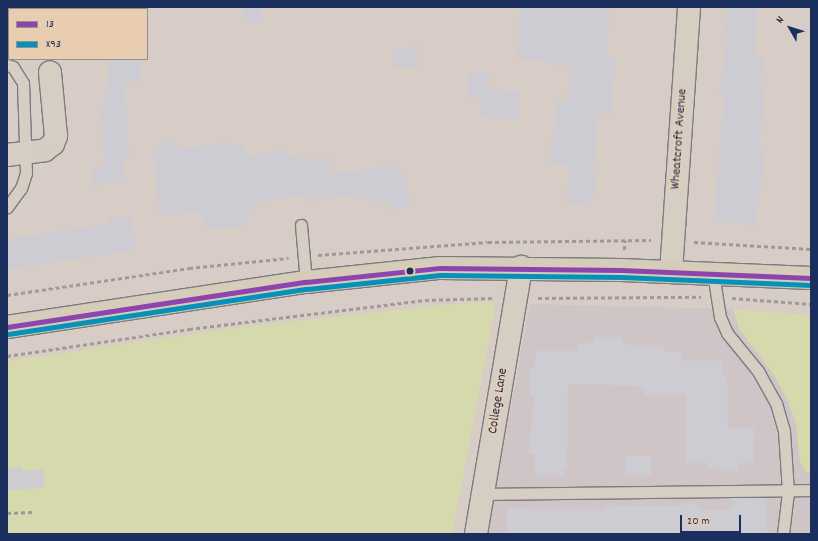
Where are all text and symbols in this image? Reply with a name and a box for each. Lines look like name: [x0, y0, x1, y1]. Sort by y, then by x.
legend: [8, 8, 148, 60]
north arrow: [770, 8, 810, 48]
text: N: [773, 13, 789, 28]
text: 13: [46, 16, 54, 33]
text: X93: [46, 36, 61, 53]
street label: Wheatcroft Avenue: [667, 88, 691, 190]
unlabelled marker: [405, 266, 415, 276]
street label: College Lane: [485, 367, 511, 435]
scale bar: [682, 507, 743, 533]
text: 20 m: [687, 513, 710, 530]

